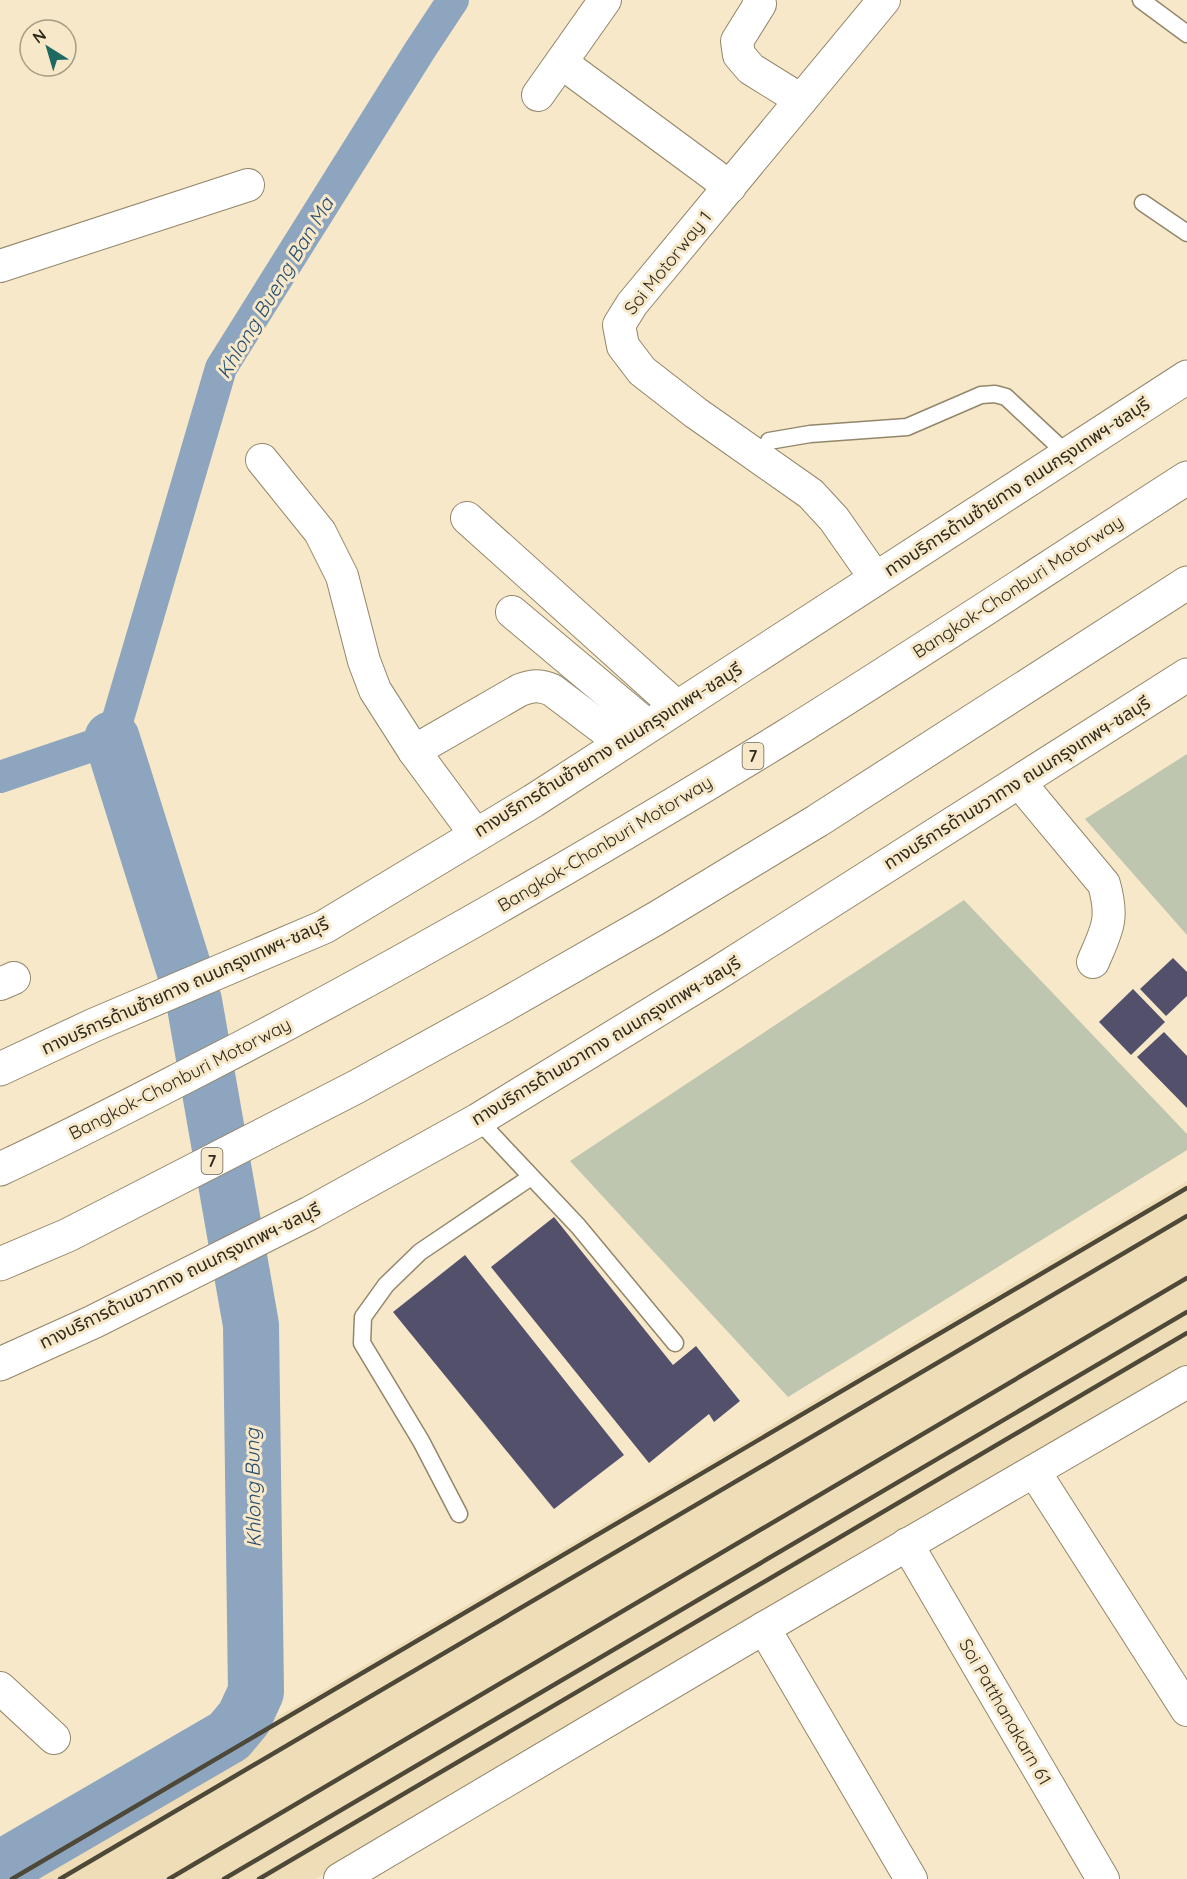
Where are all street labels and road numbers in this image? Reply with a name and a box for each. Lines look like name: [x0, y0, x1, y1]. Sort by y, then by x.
street label: Soi Motorway 1: [619, 206, 716, 319]
street label: ทางบริการด้านซ้ายทาง ถนนกรุงเทพฯ-ชลบุรี: [880, 392, 1154, 581]
street label: Bangkok-Chonburi Motorway: [908, 510, 1127, 663]
street label: ทางบริการด้านซ้ายทาง ถนนกรุงเทพฯ-ชลบุรี: [469, 657, 746, 842]
street label: ทางบริการด้านขวาทาง ถนนกรุงเทพฯ-ชลบุรี: [879, 691, 1154, 874]
road number: 7: [742, 743, 764, 769]
street label: Bangkok-Chonburi Motorway: [493, 770, 716, 917]
street label: ทางบริการด้านซ้ายทาง ถนนกรุงเทพฯ-ชลบุรี: [38, 912, 332, 1059]
street label: ทางบริการด้านขวาทาง ถนนกรุงเทพฯ-ชลบุรี: [467, 951, 745, 1130]
street label: Bangkok-Chonburi Motorway: [65, 1012, 295, 1145]
road number: 7: [202, 1148, 222, 1174]
street label: ทางบริการด้านขวาทาง ถนนกรุงเทพฯ-ชลบุรี: [35, 1197, 324, 1354]
street label: Soi Patthanakarn 61: [954, 1635, 1057, 1789]

